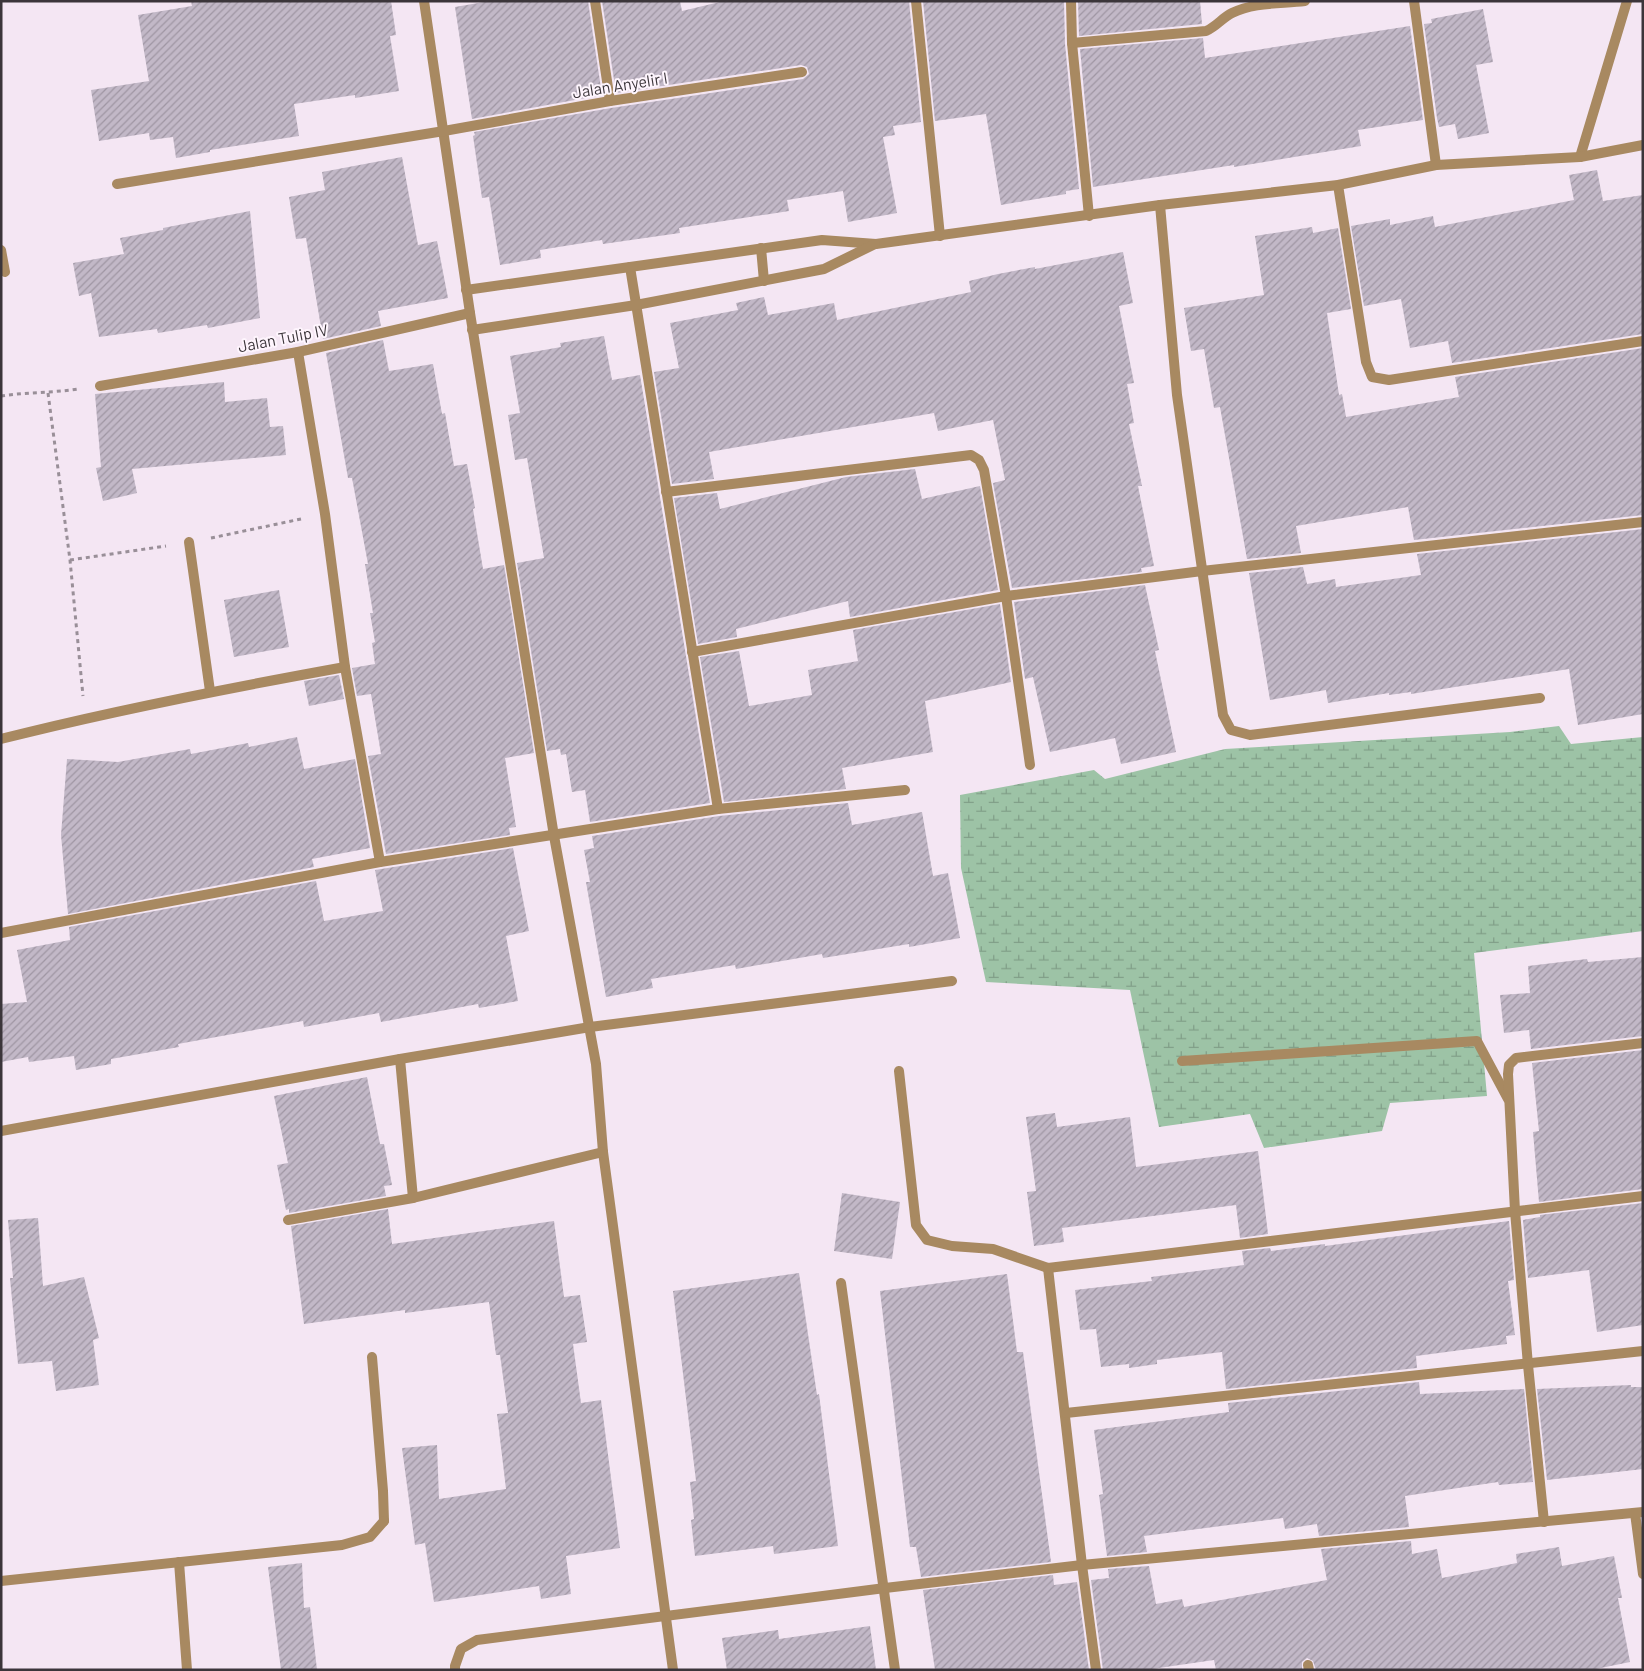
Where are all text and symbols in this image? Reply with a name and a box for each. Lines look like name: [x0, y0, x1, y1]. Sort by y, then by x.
street label: Jalan Anyelir I: [571, 68, 669, 101]
street label: Jalan Tulip IV: [236, 319, 330, 356]

